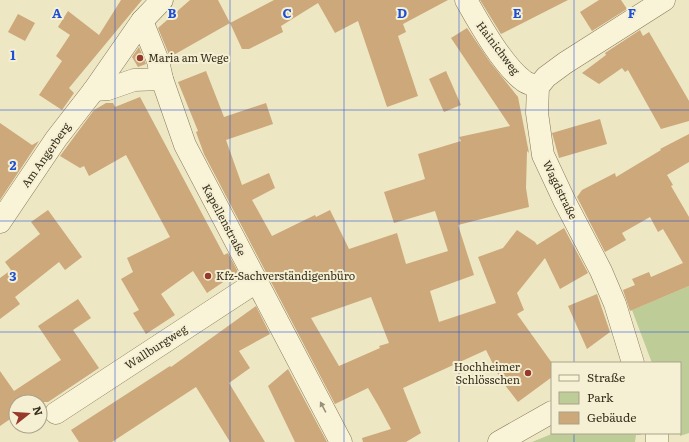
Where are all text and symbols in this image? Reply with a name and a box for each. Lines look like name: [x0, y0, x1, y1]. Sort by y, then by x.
text: A: [52, 3, 62, 22]
text: B: [168, 3, 177, 22]
text: C: [282, 3, 292, 22]
text: D: [397, 3, 407, 22]
text: E: [513, 3, 522, 22]
text: F: [628, 3, 636, 22]
street label: Hainichweg: [473, 17, 525, 78]
text: 1: [10, 45, 16, 64]
place label: Maria am Wege: [148, 49, 229, 65]
marker: Maria am Wege: [135, 53, 145, 63]
street label: Am Angerberg: [17, 118, 74, 190]
text: 2: [10, 155, 17, 174]
street label: Wagdstraße: [540, 157, 582, 222]
street label: Kapellenstraße: [199, 181, 251, 259]
text: 3: [9, 266, 17, 285]
place label: Kfz-Sachverständigenbüro: [216, 267, 355, 283]
marker: Kfz-Sachverständigenbüro: [203, 271, 213, 281]
street label: Wallburgweg: [121, 320, 190, 372]
place label: Hochheimer Schlösschen: [454, 358, 521, 387]
legend: [551, 362, 681, 434]
marker: Hochheimer Schlösschen: [523, 368, 533, 378]
text: Straße: [587, 368, 625, 386]
text: Park: [587, 388, 614, 406]
north arrow: [8, 394, 48, 434]
one-way arrow: [320, 402, 326, 413]
text: N: [30, 404, 48, 418]
text: Gebäude: [587, 408, 636, 426]

